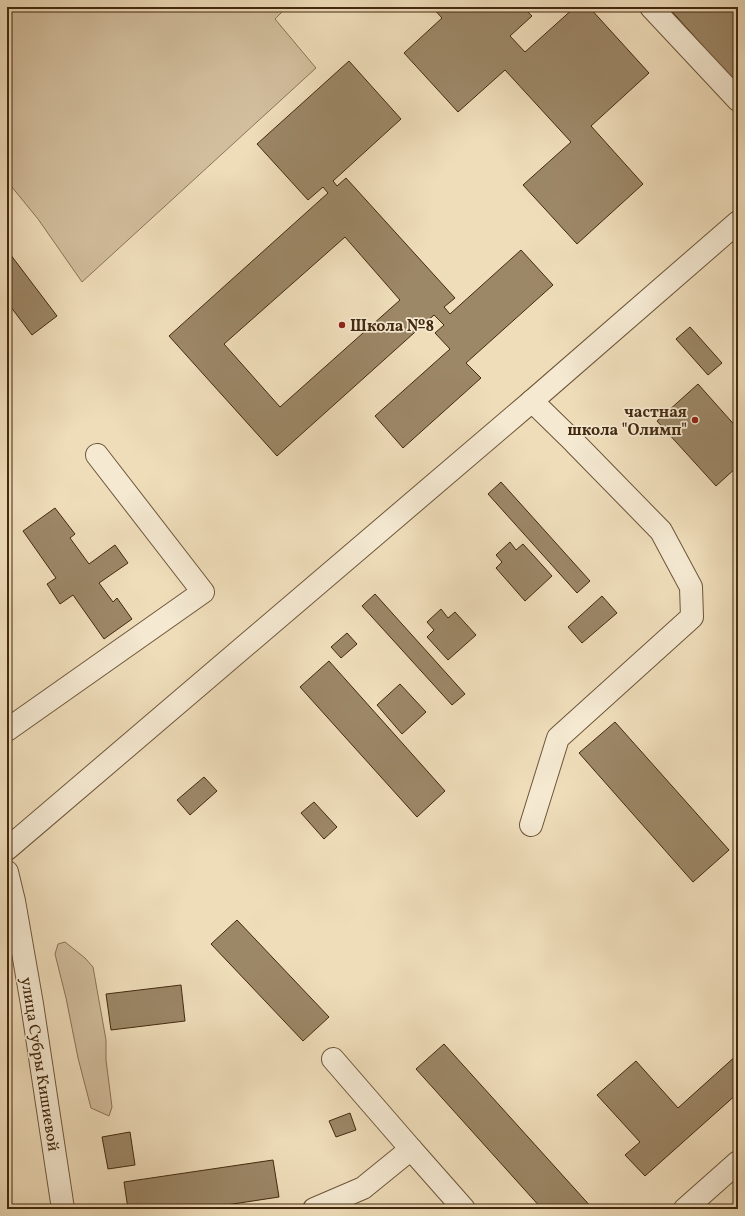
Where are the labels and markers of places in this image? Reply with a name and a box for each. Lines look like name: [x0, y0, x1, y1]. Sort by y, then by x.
place label: Школа №8: [350, 316, 434, 338]
marker: Школа №8: [337, 320, 347, 330]
place label: частная школа "Олимп": [568, 402, 687, 442]
marker: частная школа "Олимп": [690, 415, 700, 425]

